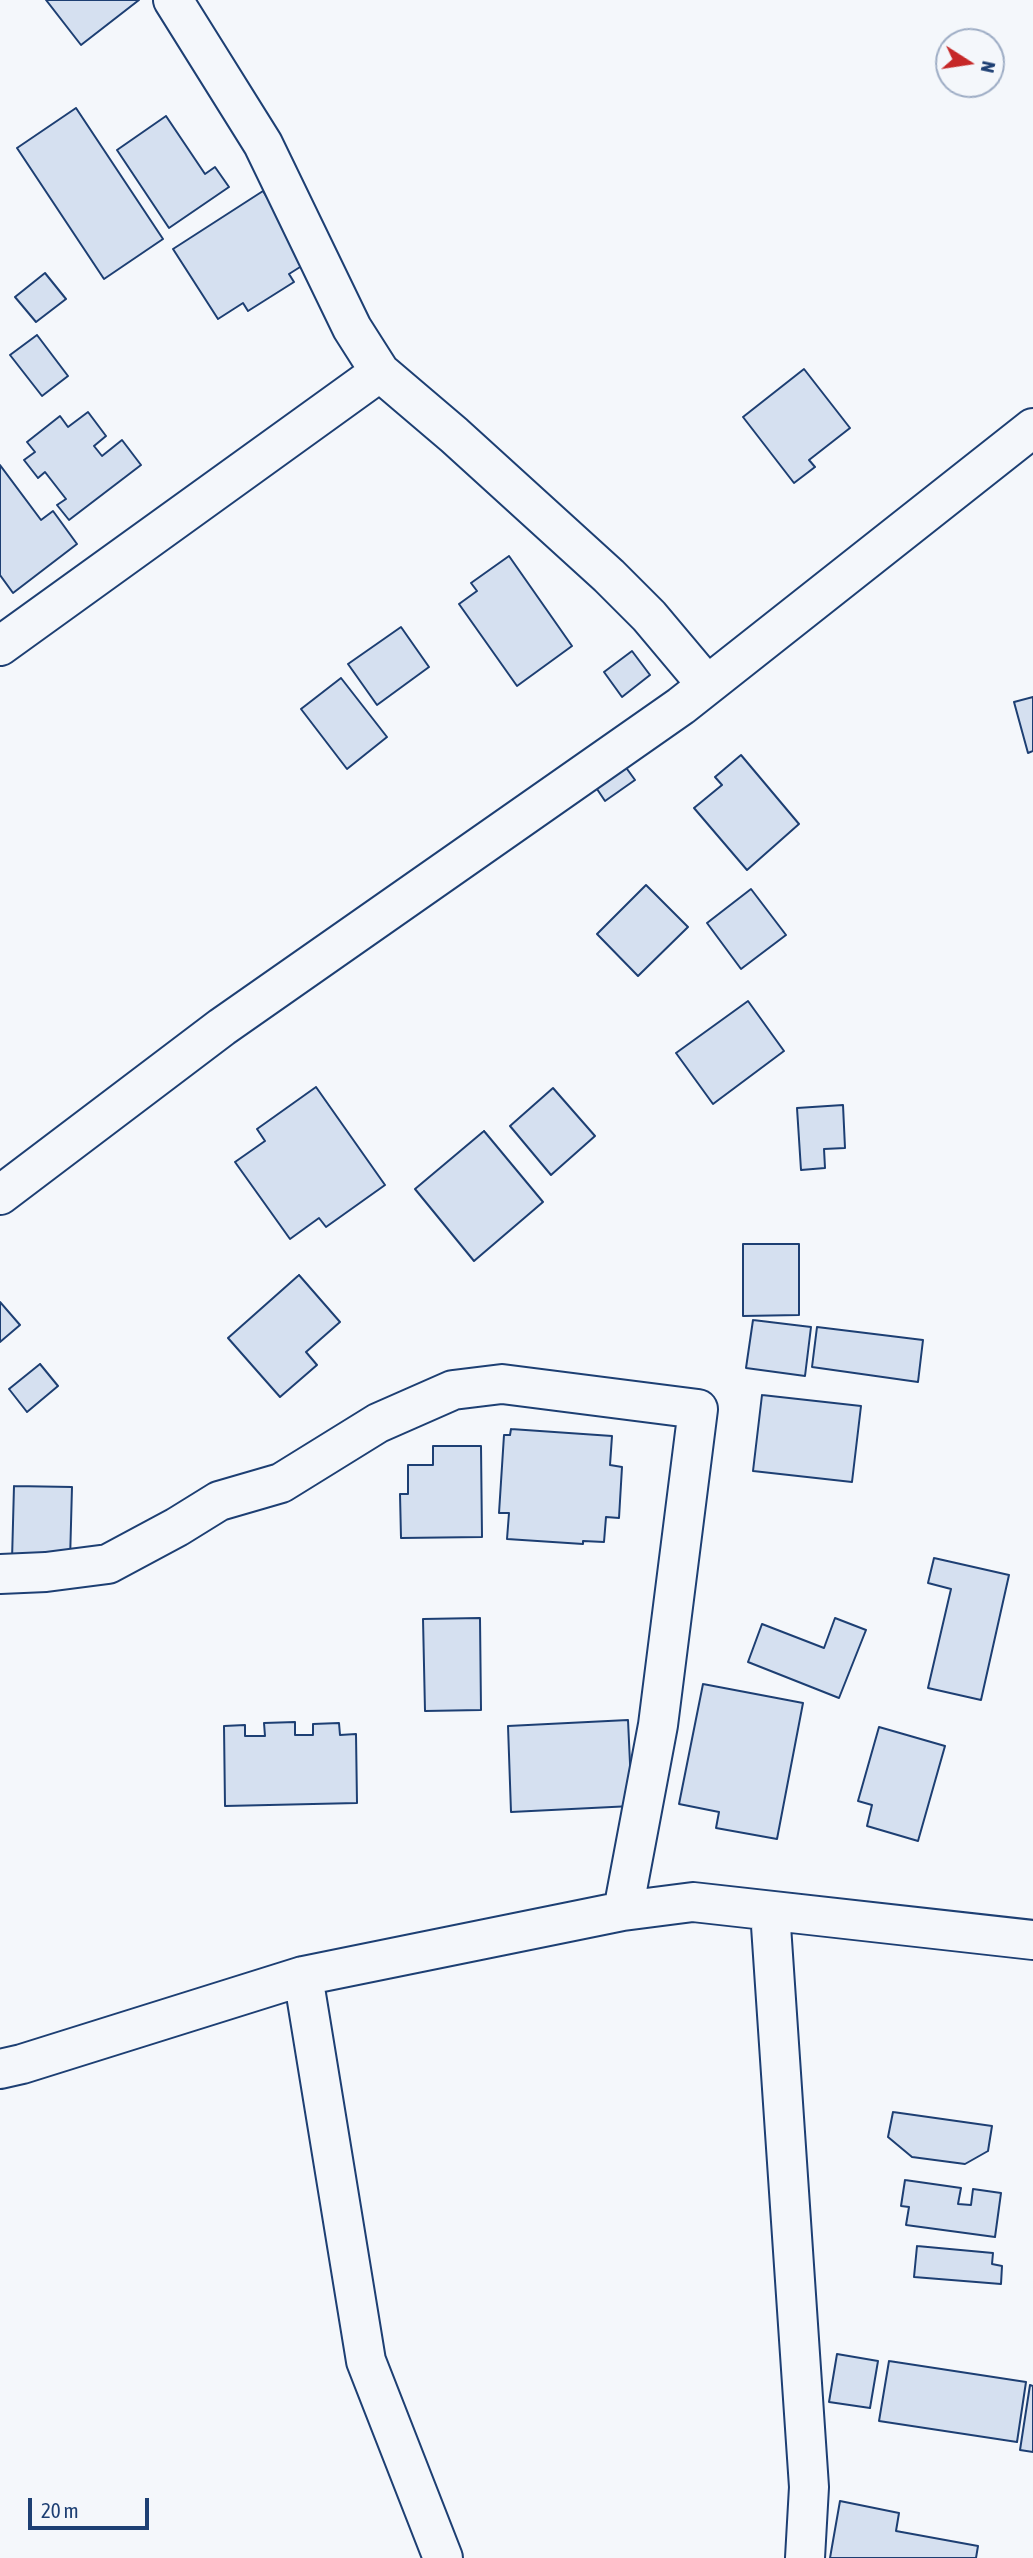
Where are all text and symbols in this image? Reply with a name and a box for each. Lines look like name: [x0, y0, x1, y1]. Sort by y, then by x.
north arrow: [935, 28, 1005, 98]
text: N: [977, 59, 1001, 75]
scale bar: [32, 2484, 152, 2528]
text: 20 m: [41, 2498, 79, 2522]

